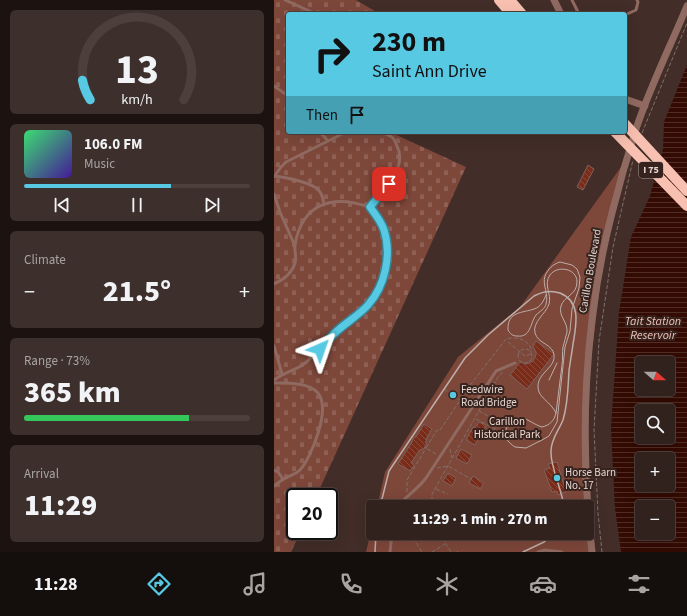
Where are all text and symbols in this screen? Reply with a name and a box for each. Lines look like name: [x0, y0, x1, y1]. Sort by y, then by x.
text: 230 m: [372, 22, 446, 62]
icon: right: [306, 28, 358, 80]
text: 13: [115, 40, 159, 100]
text: Saint Ann Drive: [372, 59, 487, 84]
text: km/h: [121, 89, 153, 110]
icon: arrive: [346, 104, 368, 126]
text: Then: [306, 105, 338, 126]
text: 106.0 FM: [84, 134, 142, 155]
text: Music: [84, 155, 115, 173]
road number: I 75: [639, 162, 663, 178]
pin: [372, 167, 406, 201]
icon: arrive: [378, 173, 400, 195]
icon: previous: [51, 194, 73, 216]
icon: pause: [126, 194, 148, 216]
icon: next: [201, 194, 223, 216]
street label: Carillon Boulevard: [575, 228, 605, 314]
text: Climate: [24, 251, 66, 269]
text: 21.5°: [103, 270, 171, 313]
text: −: [24, 276, 35, 308]
text: +: [239, 276, 250, 308]
water label: Tait Station Reservoir: [625, 313, 681, 344]
position arrow: [299, 328, 341, 370]
text: Range · 73%: [24, 352, 90, 370]
north arrow: [635, 356, 675, 396]
map controls: [635, 356, 675, 540]
text: 365 km: [24, 371, 121, 414]
place label: Feedwire Road Bridge: [461, 382, 517, 410]
marker: Feedwire Road Bridge: [448, 390, 458, 400]
button: search: [635, 404, 675, 444]
park label: Carillon Historical Park: [474, 414, 541, 442]
button: +: [635, 452, 675, 492]
text: Arrival: [24, 465, 59, 483]
place label: Horse Barn No. 17: [565, 465, 616, 493]
marker: Horse Barn No. 17: [552, 473, 562, 483]
text: 11:29: [24, 484, 97, 527]
speed limit sign: 20: [286, 488, 338, 540]
button: −: [635, 500, 675, 540]
text: 11:29 · 1 min · 270 m: [413, 509, 547, 530]
icon: directions: [145, 570, 173, 598]
icon: music: [241, 570, 269, 598]
icon: phone: [337, 570, 365, 598]
icon: climate: [433, 570, 461, 598]
icon: car: [529, 570, 557, 598]
icon: filters: [625, 570, 653, 598]
text: 11:28: [34, 572, 77, 597]

